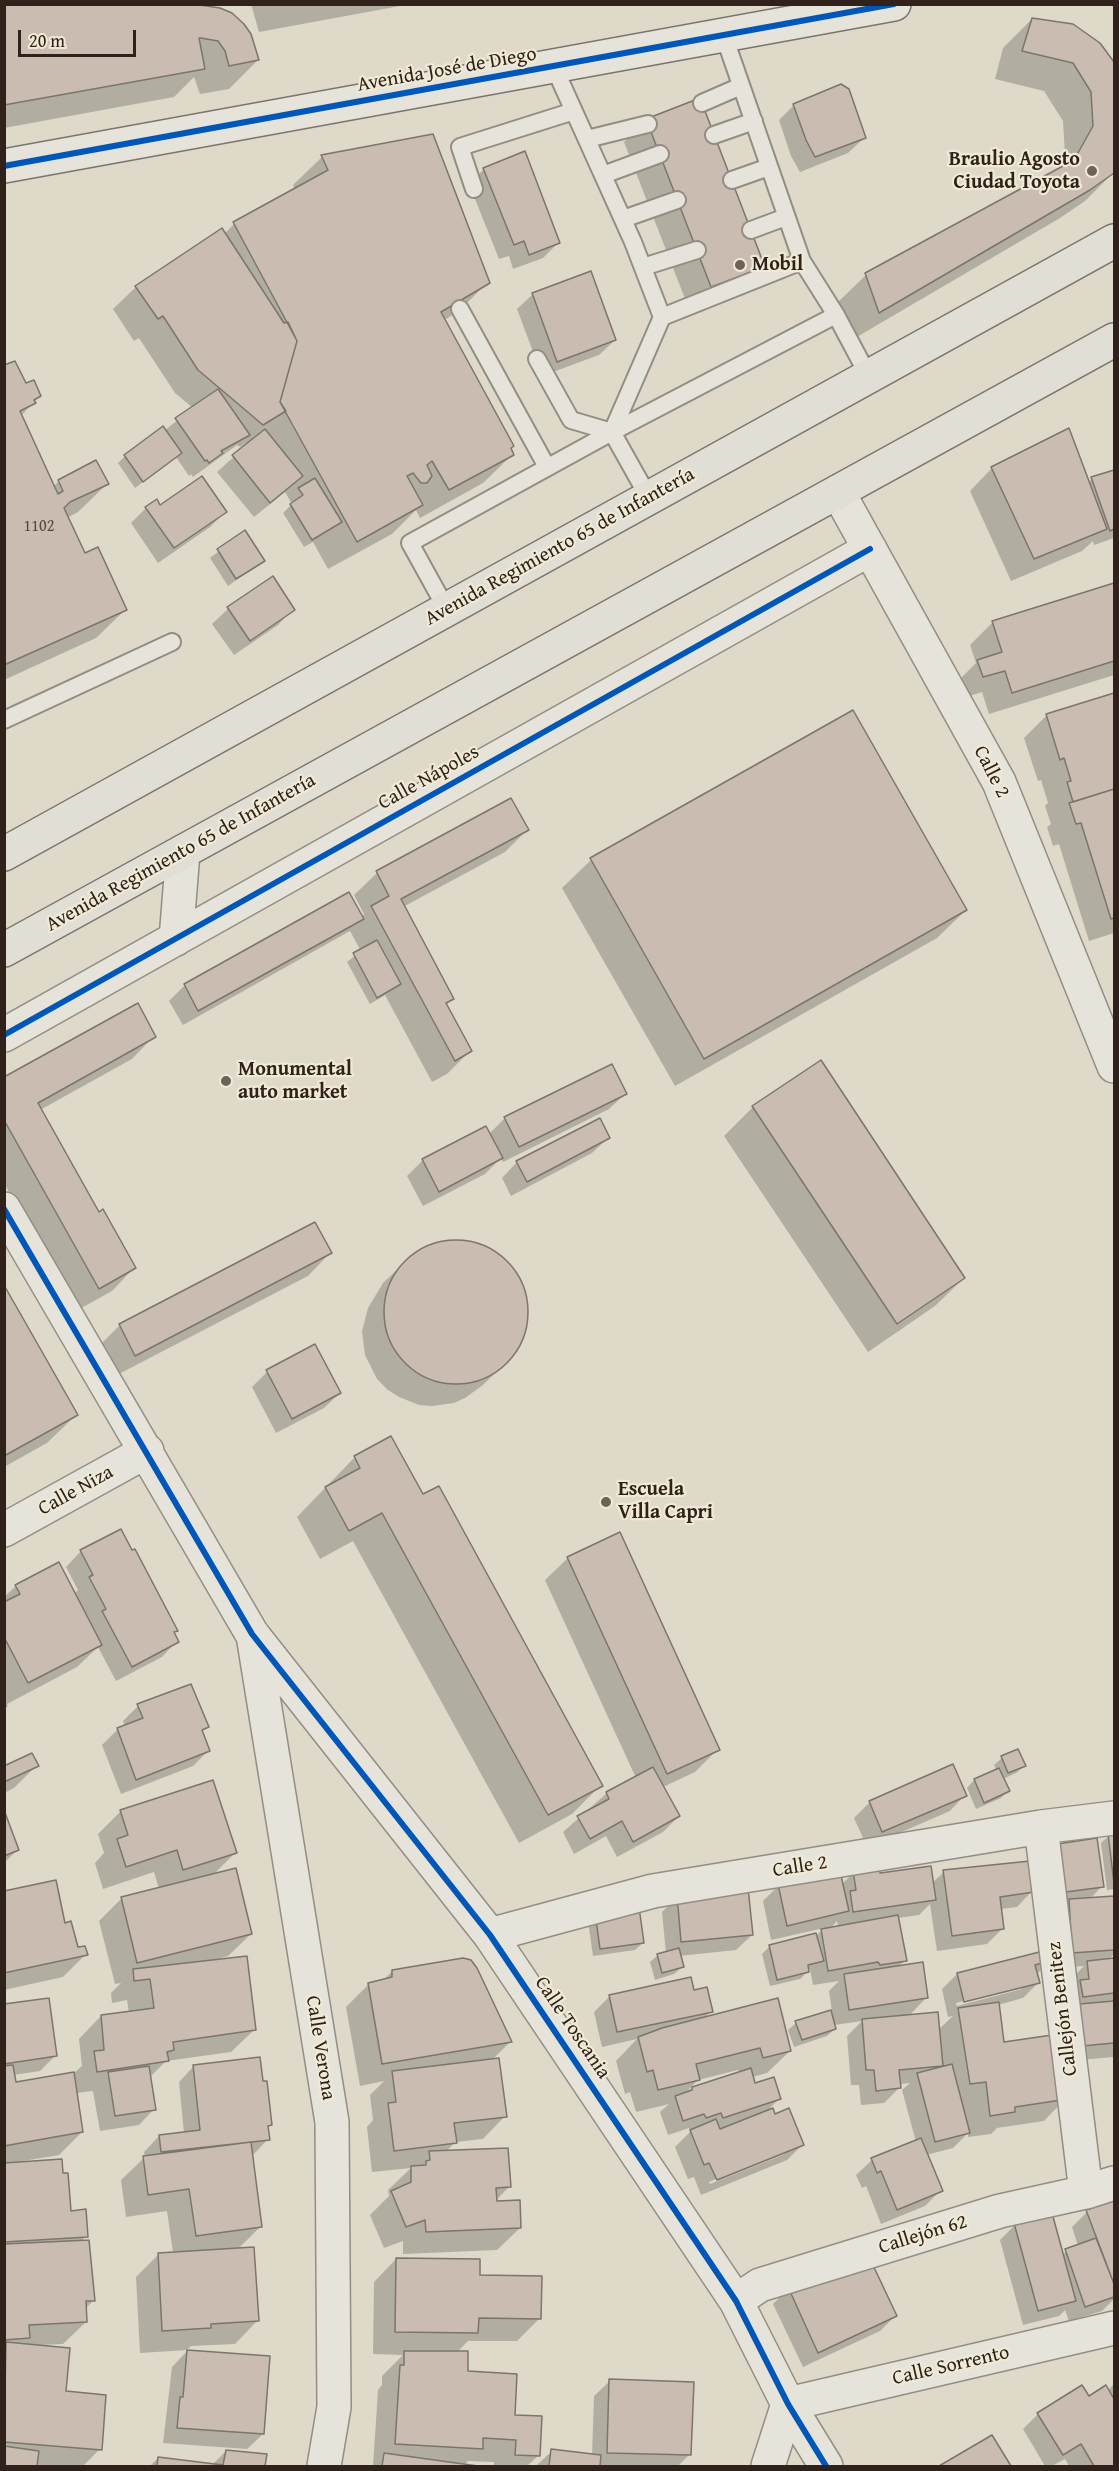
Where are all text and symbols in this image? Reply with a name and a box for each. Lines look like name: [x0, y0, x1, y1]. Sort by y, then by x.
scale bar: [21, 18, 140, 56]
text: 20 m: [29, 27, 65, 54]
street label: Avenida José de Diego: [356, 42, 538, 98]
place label: Braulio Agosto Ciudad Toyota: [949, 148, 1080, 195]
marker: Braulio Agosto Ciudad Toyota: [1085, 164, 1099, 178]
place label: Mobil: [752, 253, 803, 277]
marker: Mobil: [733, 258, 747, 272]
street label: Avenida Regimiento 65 de Infantería: [421, 463, 699, 631]
house number: 1102: [24, 517, 54, 537]
street label: Calle Nápoles: [374, 740, 484, 816]
street label: Calle 2: [968, 742, 1014, 802]
street label: Avenida Regimiento 65 de Infantería: [42, 769, 320, 937]
place label: Monumental auto market: [238, 1058, 352, 1105]
marker: Monumental auto market: [219, 1074, 233, 1088]
street label: Calle Niza: [34, 1461, 118, 1521]
place label: Escuela Villa Capri: [618, 1478, 713, 1525]
marker: Escuela Villa Capri: [599, 1495, 613, 1509]
street label: Calle 2: [771, 1851, 829, 1883]
street label: Callejón Benitez: [1043, 1941, 1083, 2077]
street label: Calle Toscania: [529, 1972, 615, 2084]
street label: Calle Verona: [300, 1994, 340, 2102]
street label: Callejón 62: [876, 2210, 970, 2260]
street label: Calle Sorrento: [890, 2341, 1012, 2391]

